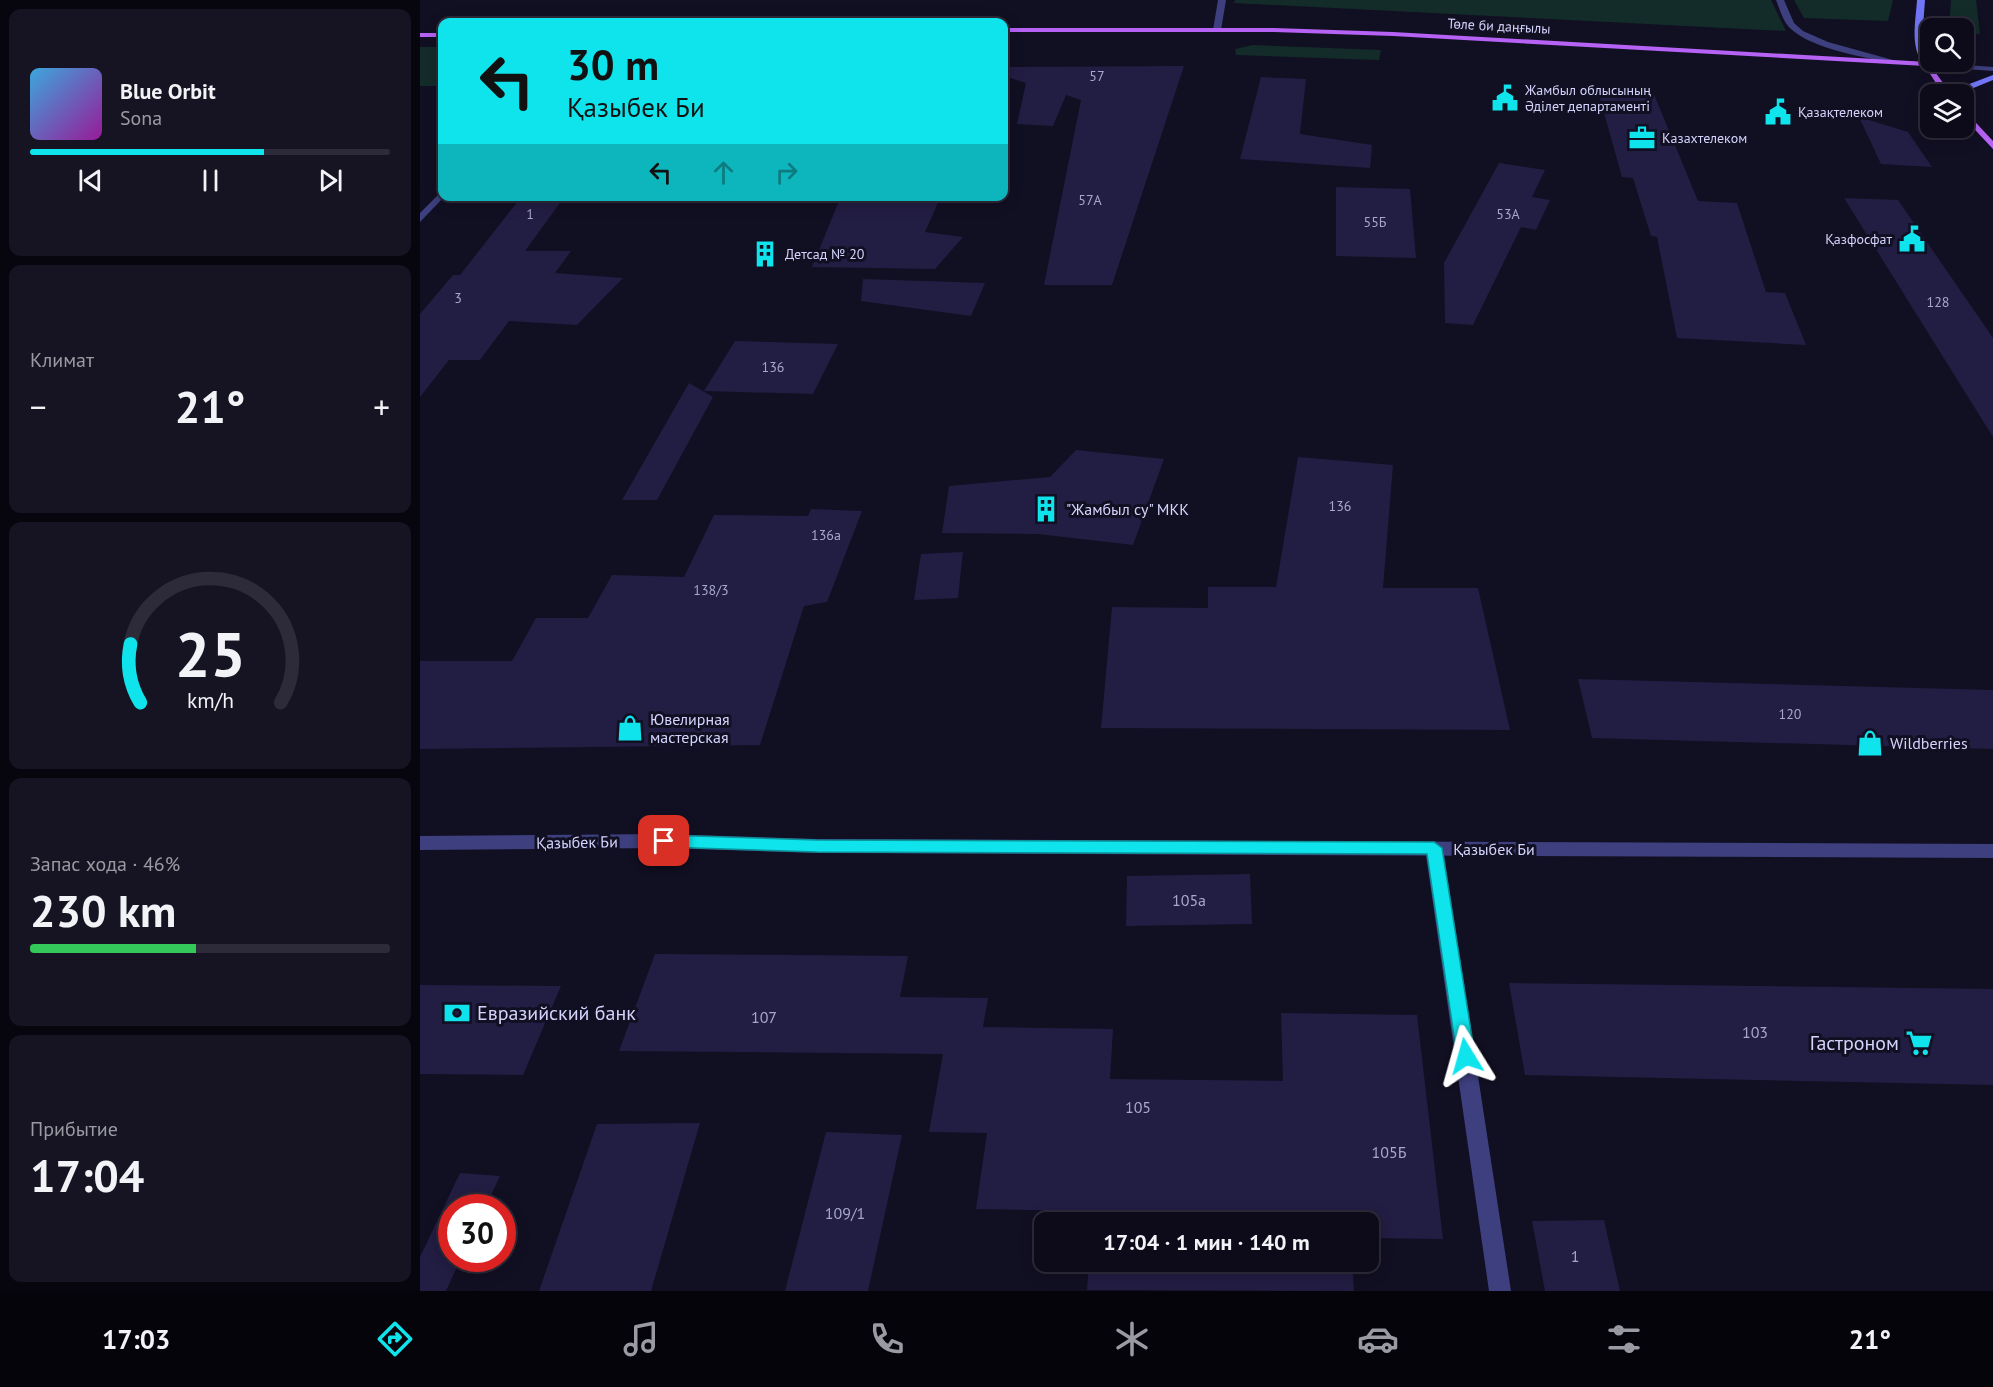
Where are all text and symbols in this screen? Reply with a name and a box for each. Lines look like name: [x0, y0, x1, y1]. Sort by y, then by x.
street label: Төле би даңғылы: [1447, 14, 1551, 38]
map controls: [1920, 18, 1974, 138]
button: search: [1920, 18, 1974, 72]
text: 30 m: [567, 37, 659, 92]
icon: left: [468, 42, 546, 120]
house number: 57: [1089, 67, 1105, 85]
text: Blue Orbit: [120, 77, 216, 105]
place label: Жамбыл облысының Әділет департаменті: [1524, 81, 1651, 115]
public building icon: Жамбыл облысының Әділет департаменті: [1490, 83, 1520, 113]
button: layers: [1920, 84, 1974, 138]
text: Қазыбек Би: [567, 90, 705, 124]
public building icon: Қазақтелеком: [1763, 97, 1793, 127]
place label: Қазақтелеком: [1798, 103, 1883, 121]
text: Sona: [120, 105, 162, 131]
office icon: Казахтелеком: [1627, 123, 1657, 153]
place label: Казахтелеком: [1662, 129, 1747, 147]
icon: left: [644, 156, 677, 189]
icon: ahead: [707, 156, 740, 189]
icon: right: [770, 156, 803, 189]
icon: previous: [74, 164, 107, 197]
icon: pause: [194, 164, 227, 197]
icon: next: [314, 164, 347, 197]
house number: 57А: [1078, 191, 1103, 209]
house number: 1: [526, 205, 534, 223]
house number: 53А: [1496, 205, 1521, 223]
house number: 55Б: [1364, 213, 1387, 231]
public building icon: Қазфосфат: [1897, 224, 1927, 254]
place label: Қазфосфат: [1825, 230, 1892, 248]
building icon: Детсад № 20: [750, 239, 780, 269]
place label: Детсад № 20: [785, 245, 865, 263]
house number: 3: [454, 289, 462, 307]
house number: 128: [1927, 293, 1949, 311]
text: Климат: [30, 347, 94, 373]
house number: 136: [762, 358, 784, 376]
text: 21°: [175, 377, 245, 435]
text: −: [30, 385, 47, 428]
text: +: [373, 385, 390, 428]
building icon: "Жамбыл су" МКК: [1031, 494, 1061, 524]
house number: 136: [1329, 497, 1351, 515]
place label: "Жамбыл су" МКК: [1066, 499, 1189, 519]
house number: 136а: [811, 526, 841, 544]
house number: 138/3: [693, 581, 729, 599]
text: 25: [175, 613, 245, 694]
text: km/h: [186, 686, 233, 714]
house number: 120: [1779, 705, 1802, 723]
place label: Ювелирная мастерская: [650, 709, 730, 747]
shop icon: Ювелирная мастерская: [615, 713, 645, 743]
shop icon: Wildberries: [1855, 728, 1885, 758]
place label: Wildberries: [1890, 733, 1968, 753]
pin: [638, 815, 689, 866]
icon: arrive: [647, 824, 680, 857]
street label: Қазыбек Би: [536, 831, 618, 853]
street label: Қазыбек Би: [1453, 839, 1535, 859]
text: Запас хода · 46%: [30, 851, 180, 877]
text: 230 km: [30, 881, 176, 939]
house number: 105а: [1172, 890, 1206, 910]
bank icon: Евразийский банк: [442, 998, 472, 1028]
place label: Евразийский банк: [477, 1000, 636, 1026]
house number: 107: [751, 1007, 777, 1027]
house number: 103: [1742, 1022, 1768, 1042]
position arrow: [1434, 1024, 1498, 1088]
supermarket icon: Гастроном: [1904, 1028, 1934, 1058]
place label: Гастроном: [1810, 1030, 1899, 1056]
house number: 105: [1125, 1097, 1151, 1117]
text: Прибытие: [30, 1116, 118, 1142]
house number: 105Б: [1372, 1142, 1407, 1162]
text: 17:04: [30, 1146, 144, 1204]
speed limit sign: 30: [438, 1194, 516, 1272]
house number: 109/1: [825, 1203, 865, 1223]
text: 17:04 · 1 мин · 140 m: [1103, 1228, 1310, 1256]
house number: 1: [1571, 1246, 1579, 1266]
icon: directions: [374, 1318, 416, 1360]
icon: music: [620, 1318, 662, 1360]
icon: phone: [866, 1318, 908, 1360]
icon: climate: [1111, 1318, 1153, 1360]
icon: car: [1357, 1318, 1399, 1360]
icon: filters: [1603, 1318, 1645, 1360]
text: 17:03: [102, 1322, 170, 1356]
text: 21°: [1849, 1322, 1891, 1356]

